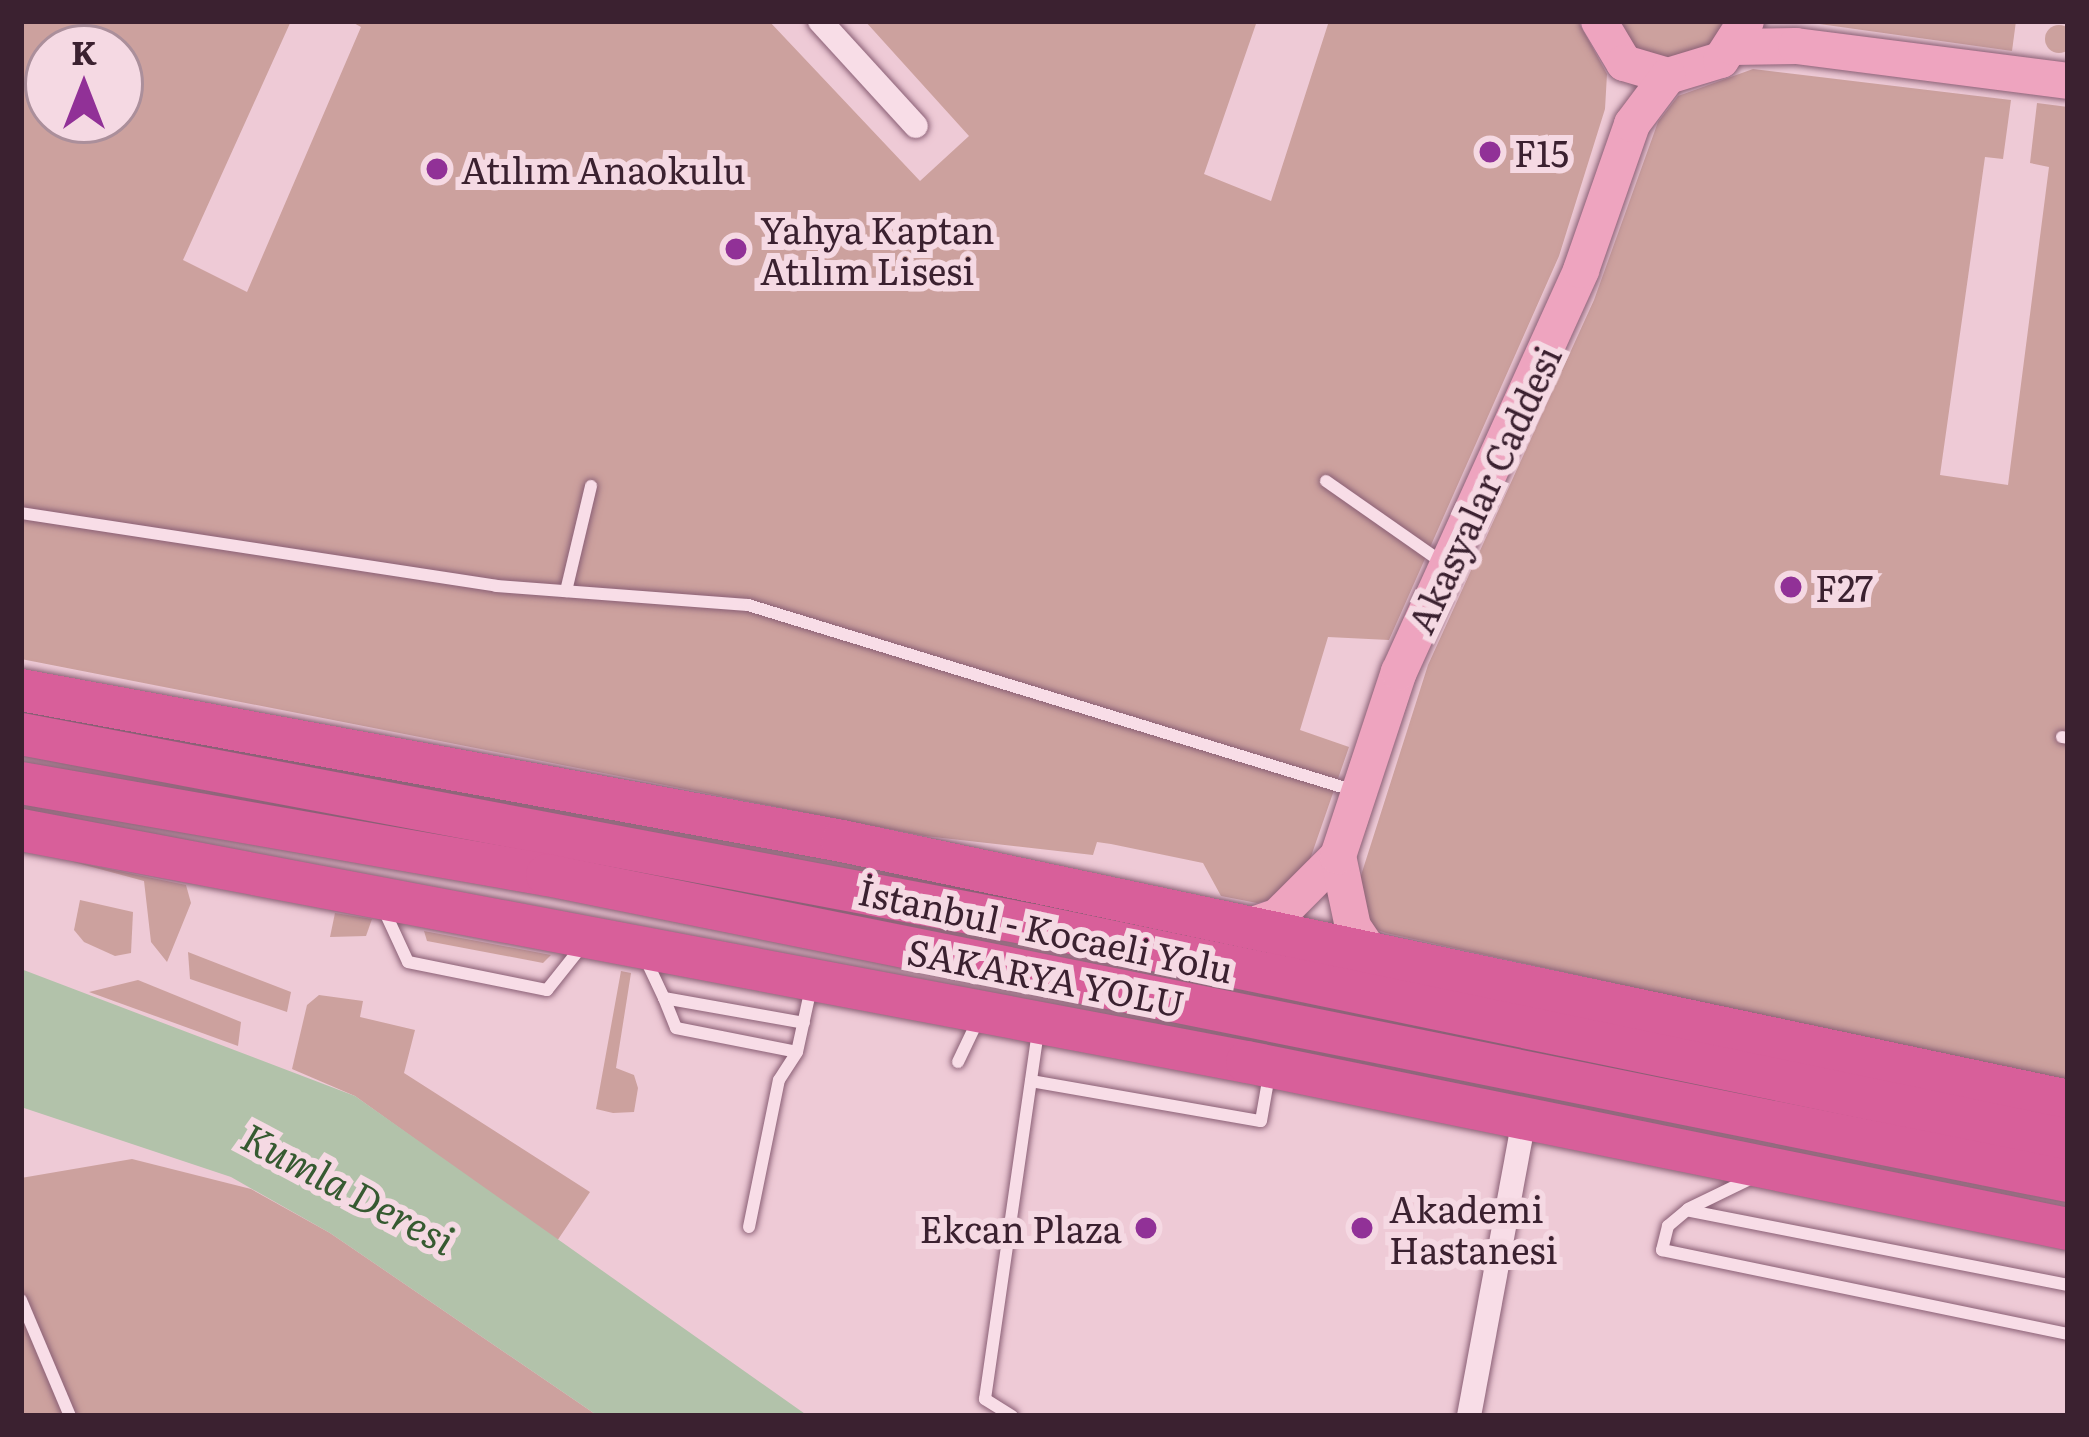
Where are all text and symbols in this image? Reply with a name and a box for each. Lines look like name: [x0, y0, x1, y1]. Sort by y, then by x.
north arrow: [24, 24, 144, 144]
text: K: [71, 26, 97, 75]
place label: F15: [1514, 130, 1569, 174]
marker: F15: [1477, 139, 1503, 165]
place label: Atılım Anaokulu: [461, 147, 746, 191]
marker: Atılım Anaokulu: [424, 156, 450, 182]
place label: Yahya Kaptan Atılım Lisesi: [760, 206, 995, 291]
marker: Yahya Kaptan Atılım Lisesi: [723, 236, 749, 262]
street label: Akasyalar Caddesi: [1397, 338, 1569, 640]
place label: F27: [1815, 565, 1873, 609]
marker: F27: [1778, 574, 1804, 600]
street label: İstanbul - Kocaeli Yolu: [855, 868, 1237, 990]
street label: SAKARYA YOLU: [904, 928, 1188, 1024]
water label: Kumla Deresi: [235, 1111, 463, 1263]
place label: Akademi Hastanesi: [1389, 1185, 1557, 1270]
place label: Ekcan Plaza: [920, 1206, 1122, 1250]
marker: Akademi Hastanesi: [1346, 1212, 1378, 1244]
marker: Ekcan Plaza: [1133, 1215, 1159, 1241]

